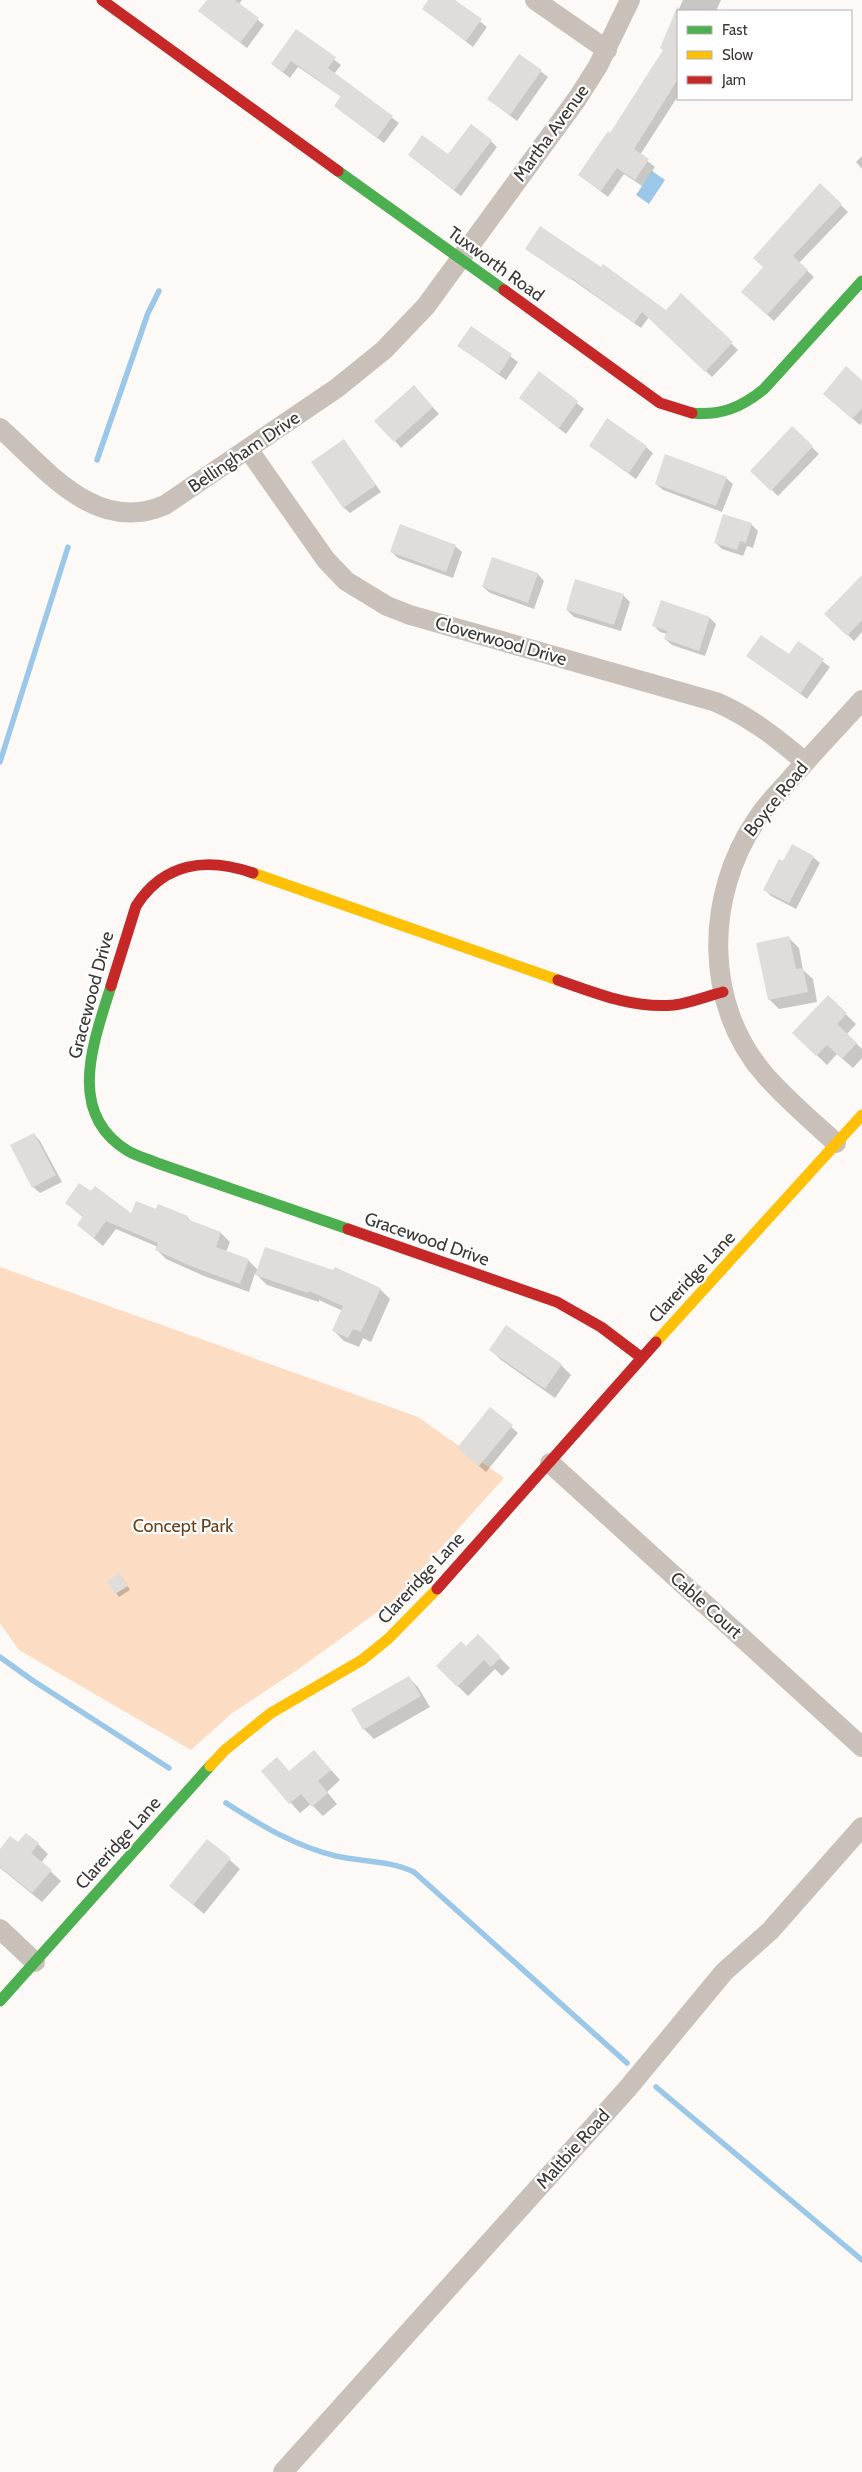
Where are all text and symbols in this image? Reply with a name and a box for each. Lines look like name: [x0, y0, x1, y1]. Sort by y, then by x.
legend: [677, 10, 852, 100]
text: Fast: [722, 21, 747, 39]
text: Slow: [722, 46, 753, 64]
text: Jam: [721, 71, 746, 89]
street label: Martha Avenue: [508, 80, 594, 186]
street label: Tuxworth Road: [444, 222, 548, 306]
street label: Bellingham Drive: [184, 407, 304, 497]
street label: Cloverwood Drive: [433, 612, 569, 670]
street label: Boyce Road: [739, 757, 813, 841]
street label: Gracewood Drive: [63, 929, 119, 1061]
street label: Gracewood Drive: [362, 1207, 492, 1271]
street label: Clareridge Lane: [644, 1227, 740, 1327]
park label: Concept Park: [133, 1515, 234, 1537]
street label: Clareridge Lane: [373, 1528, 469, 1628]
street label: Cable Court: [666, 1567, 746, 1643]
street label: Clareridge Lane: [71, 1792, 165, 1894]
street label: Maltbie Road: [532, 2105, 614, 2193]

